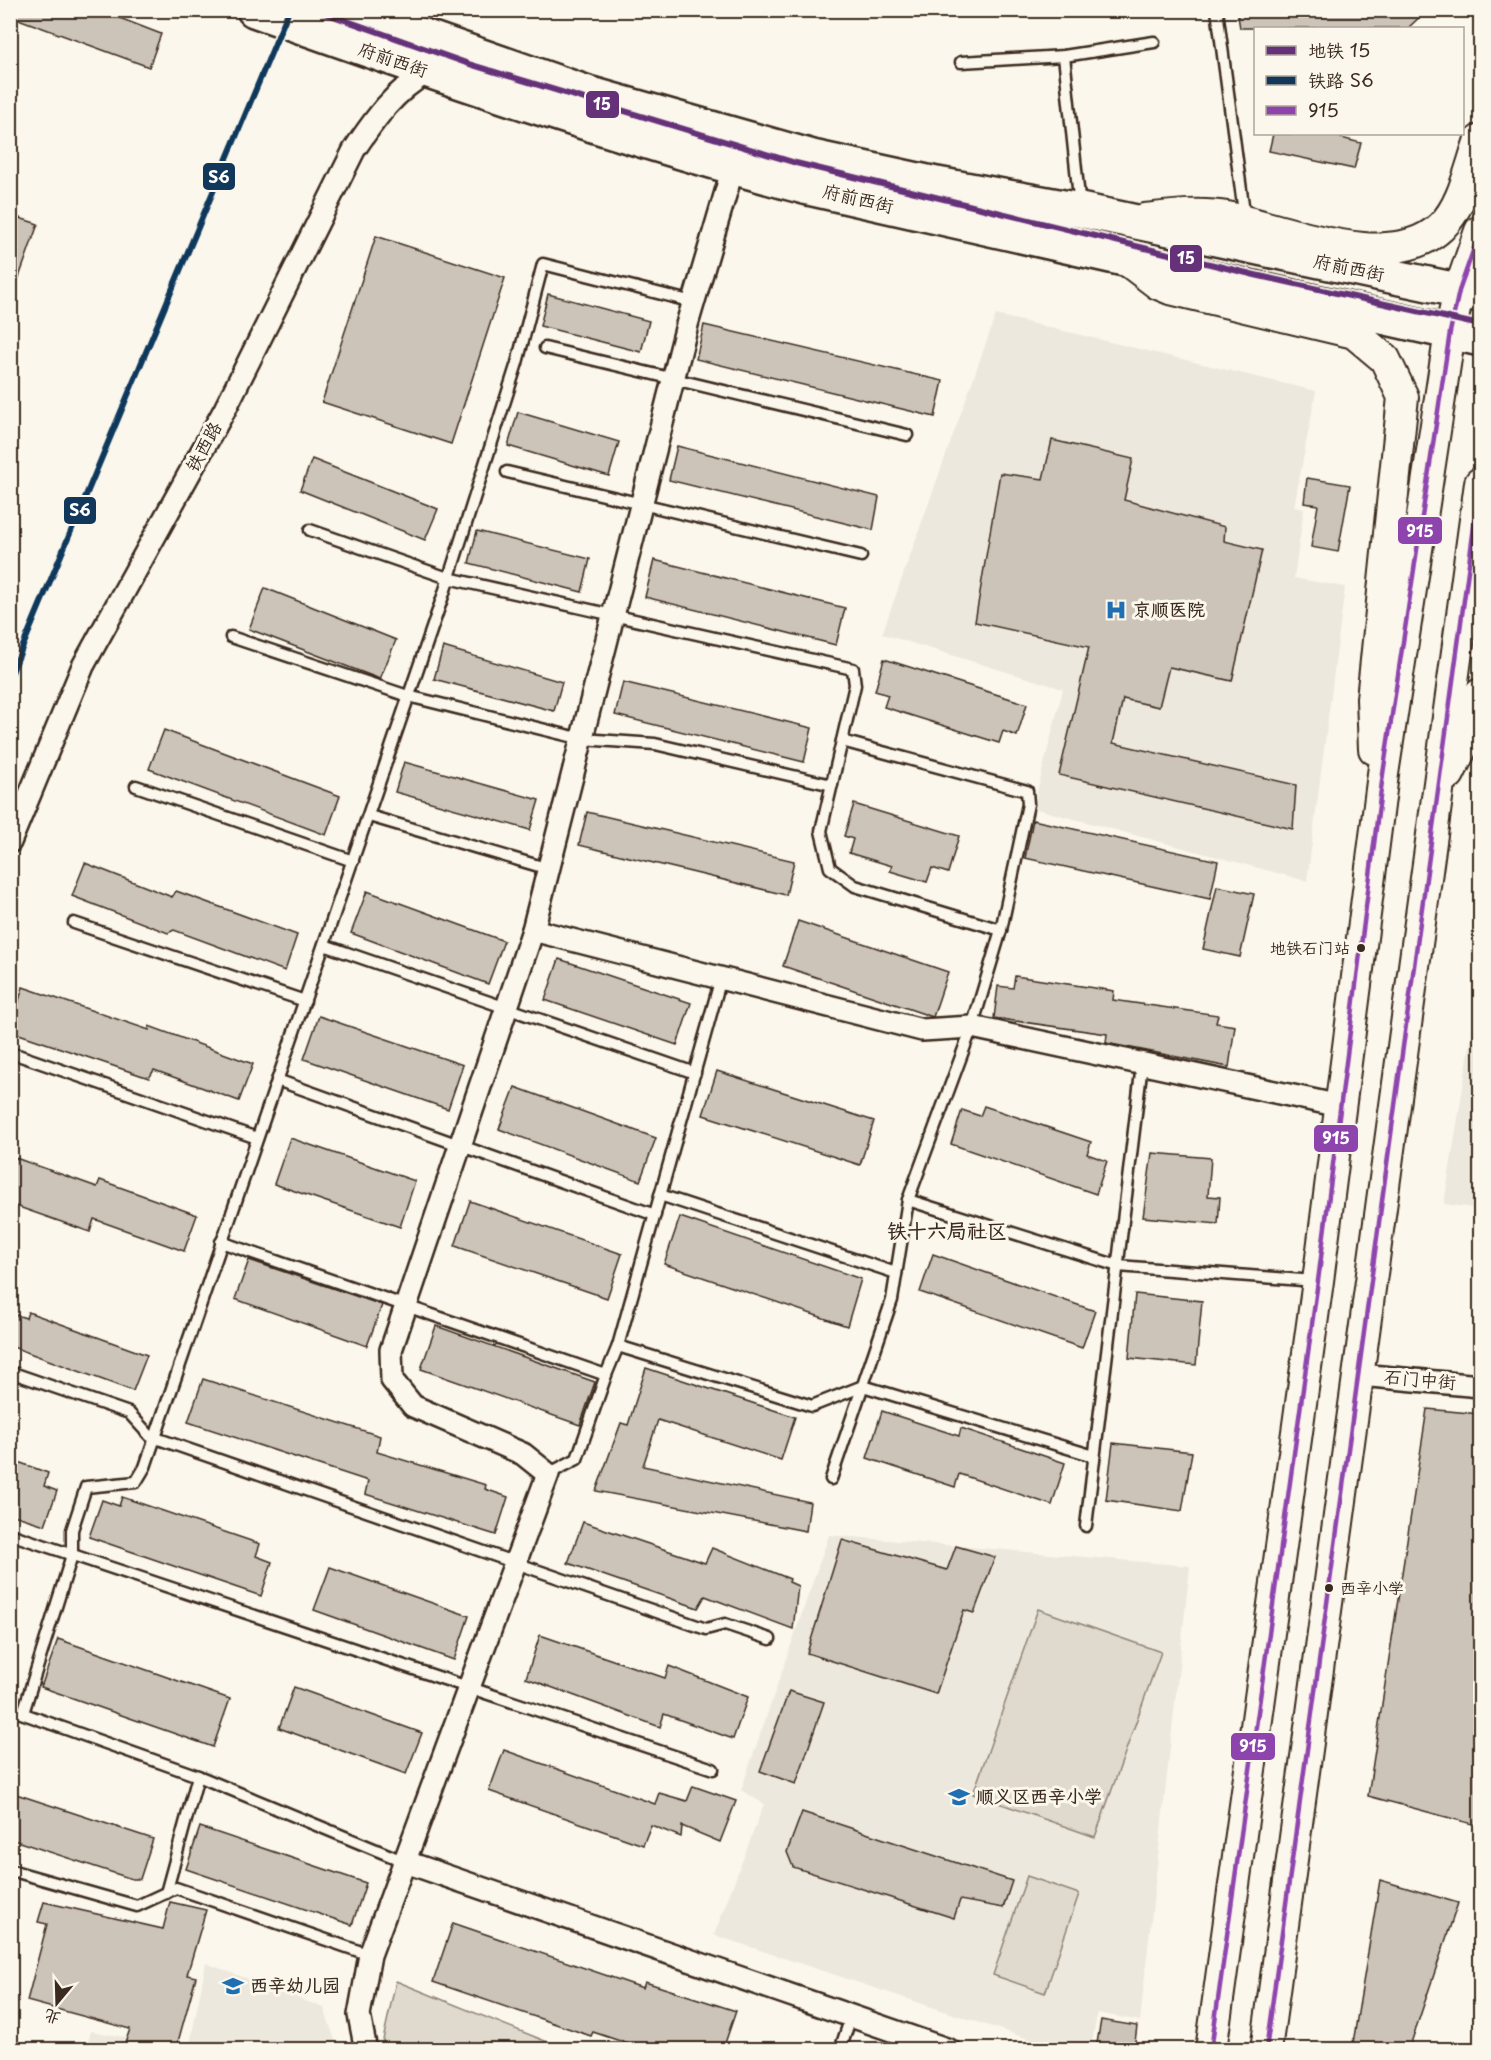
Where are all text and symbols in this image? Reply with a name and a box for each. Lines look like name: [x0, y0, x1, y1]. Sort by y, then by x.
legend: [1254, 27, 1464, 135]
street label: 府前西街: [355, 34, 432, 83]
text: 地铁 15: [1308, 36, 1370, 63]
text: 铁路 S6: [1308, 66, 1374, 93]
line badge: 15: [585, 90, 620, 119]
text: 15: [593, 91, 611, 115]
text: 915: [1308, 96, 1339, 123]
line badge: S6: [202, 162, 236, 191]
text: S6: [208, 164, 230, 188]
street label: 府前西街: [820, 176, 896, 219]
line badge: 15: [1169, 244, 1203, 273]
text: 15: [1177, 245, 1195, 269]
street label: 府前西街: [1311, 246, 1387, 287]
street label: 铁西路: [178, 416, 228, 476]
line badge: S6: [63, 496, 97, 525]
text: S6: [69, 497, 91, 521]
line badge: 915: [1397, 516, 1443, 545]
text: 915: [1406, 518, 1434, 542]
place label: 京顺医院: [1133, 595, 1205, 622]
hospital icon: 京顺医院: [1104, 598, 1128, 622]
place label: 地铁石门站: [1270, 935, 1350, 959]
marker: 地铁石门站: [1355, 942, 1367, 954]
line badge: 915: [1313, 1124, 1359, 1153]
text: 915: [1322, 1125, 1350, 1149]
district label: 铁十六局社区: [887, 1215, 1007, 1245]
street label: 石门中街: [1383, 1362, 1457, 1395]
place label: 西辛小学: [1340, 1575, 1404, 1599]
marker: 西辛小学: [1323, 1582, 1335, 1594]
line badge: 915: [1230, 1732, 1276, 1761]
text: 915: [1239, 1733, 1267, 1757]
place label: 顺义区西辛小学: [976, 1782, 1102, 1809]
school or university icon: 顺义区西辛小学: [947, 1785, 971, 1809]
place label: 西辛幼儿园: [250, 1971, 340, 1998]
north arrow: [27, 1973, 87, 2033]
school or university icon: 西辛幼儿园: [221, 1974, 245, 1998]
text: 北: [40, 2004, 63, 2032]

